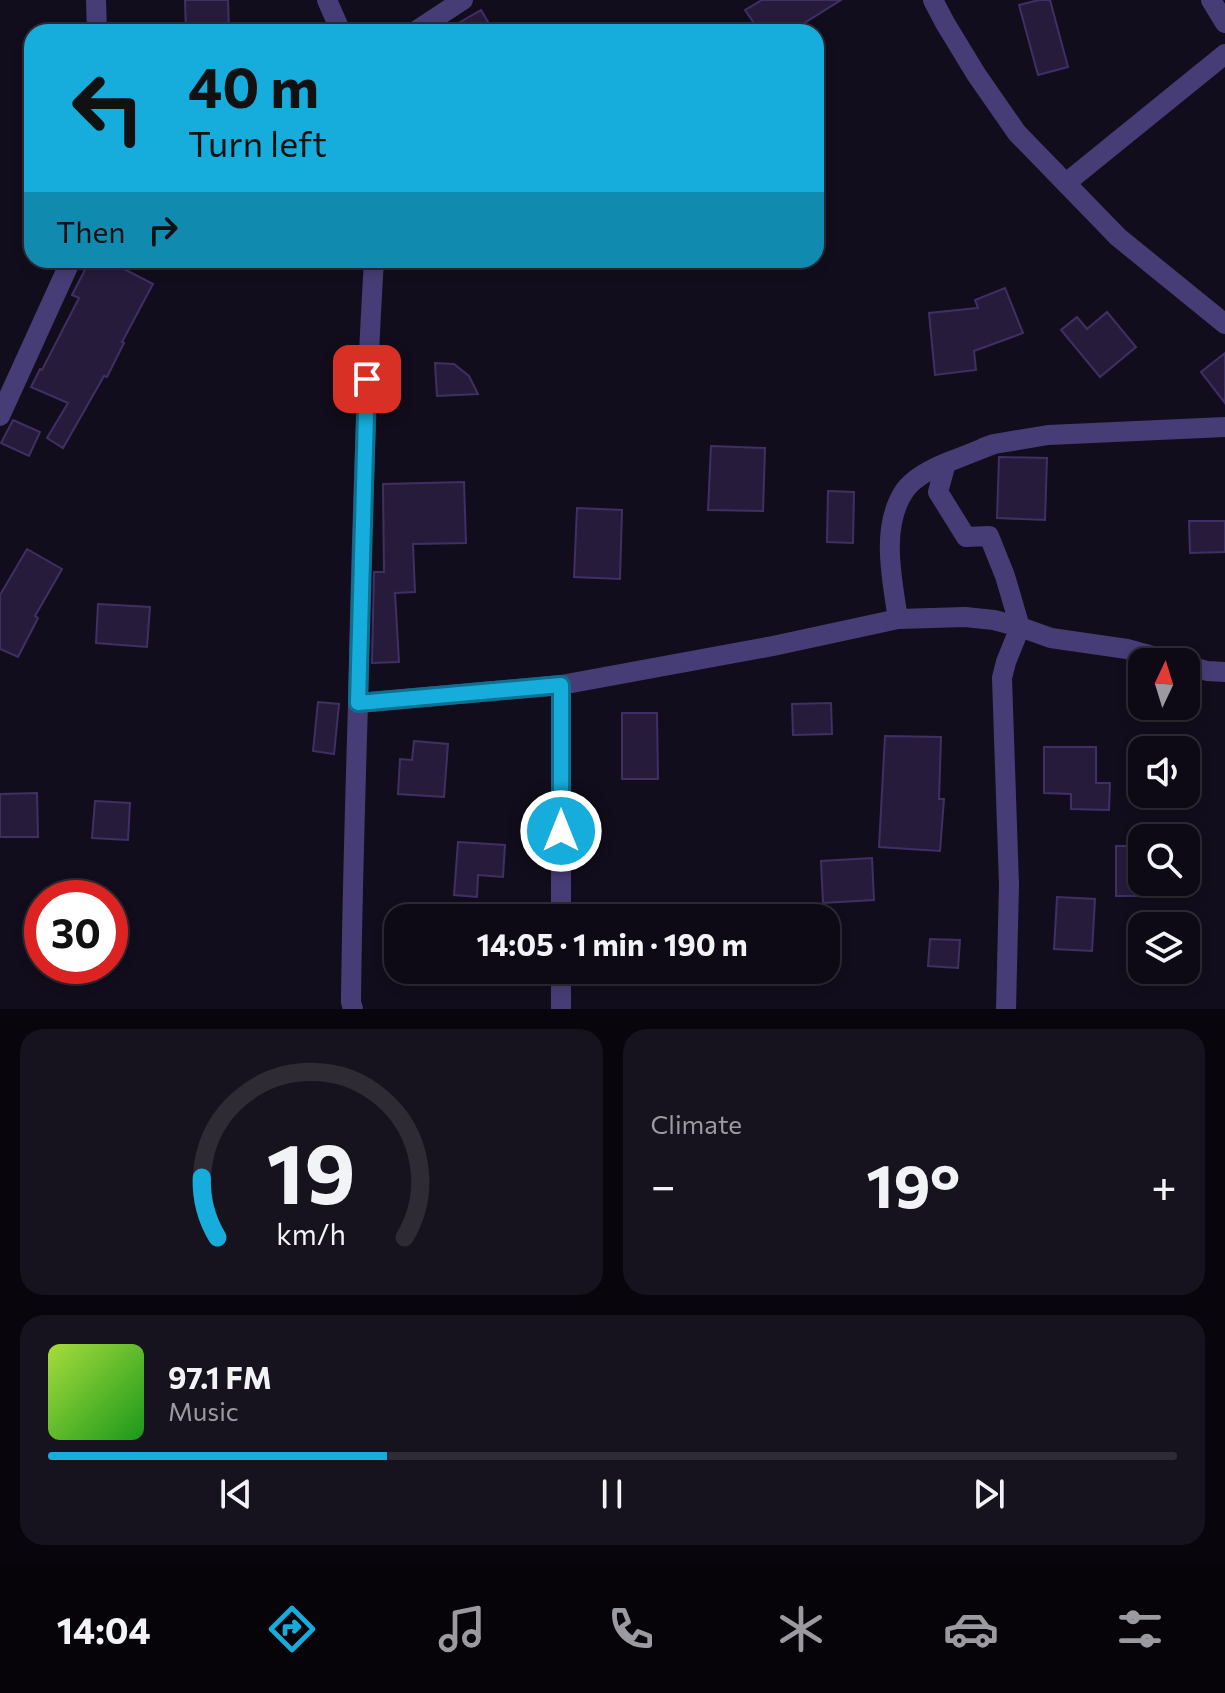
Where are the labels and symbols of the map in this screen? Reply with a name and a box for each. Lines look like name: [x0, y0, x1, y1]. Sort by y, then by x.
pin: [333, 345, 401, 413]
north arrow: [1128, 648, 1200, 720]
position arrow: [519, 789, 603, 873]
speed limit sign: 30: [24, 880, 128, 984]

